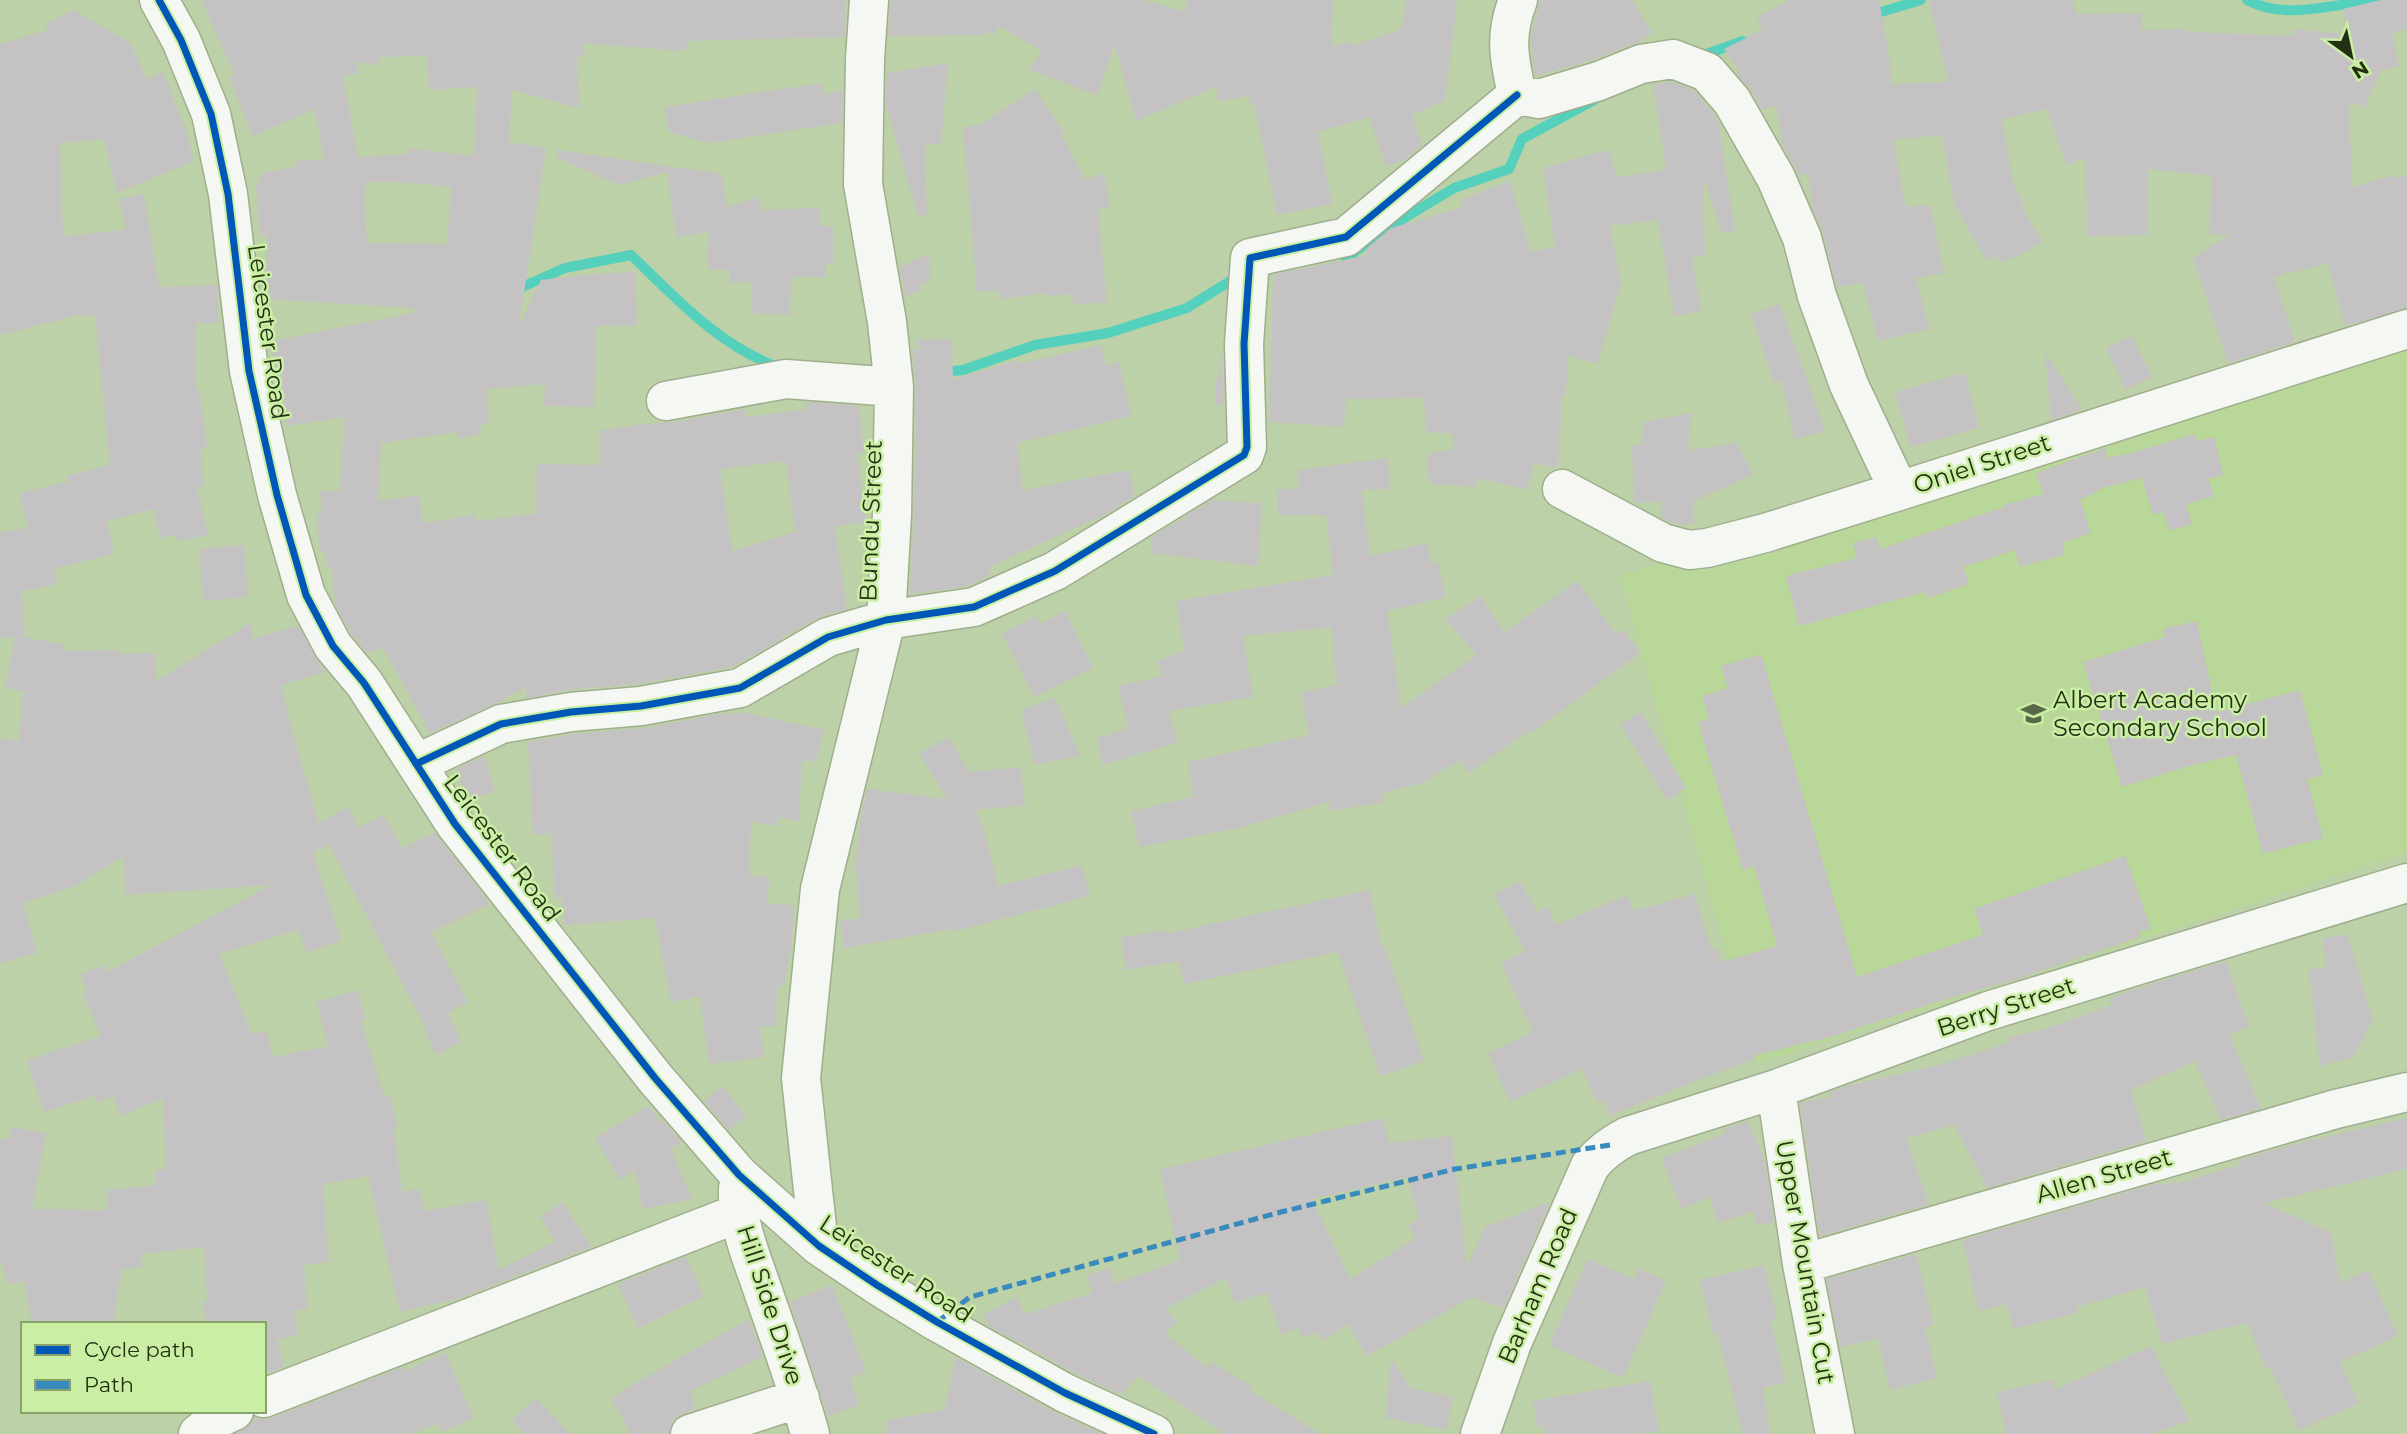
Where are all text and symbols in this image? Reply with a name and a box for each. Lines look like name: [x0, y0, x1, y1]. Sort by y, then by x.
north arrow: [2316, 21, 2386, 91]
text: N: [2347, 56, 2373, 84]
street label: Leicester Road: [242, 242, 295, 422]
street label: Oniel Street: [1910, 428, 2054, 499]
street label: Bundu Street: [853, 439, 888, 602]
place label: Albert Academy Secondary School: [2053, 685, 2267, 742]
school or university icon: Albert Academy Secondary School: [2019, 700, 2047, 728]
street label: Leicester Road: [438, 768, 567, 927]
street label: Berry Street: [1933, 971, 2079, 1042]
street label: Upper Mountain Cut: [1770, 1138, 1841, 1386]
street label: Allen Street: [2033, 1142, 2175, 1209]
street label: Barham Road: [1492, 1203, 1583, 1368]
street label: Leicester Road: [814, 1208, 978, 1329]
street label: Hill Side Drive: [731, 1221, 810, 1388]
legend: [21, 1322, 266, 1413]
text: Cycle path: [84, 1337, 195, 1362]
text: Path: [84, 1372, 134, 1397]

